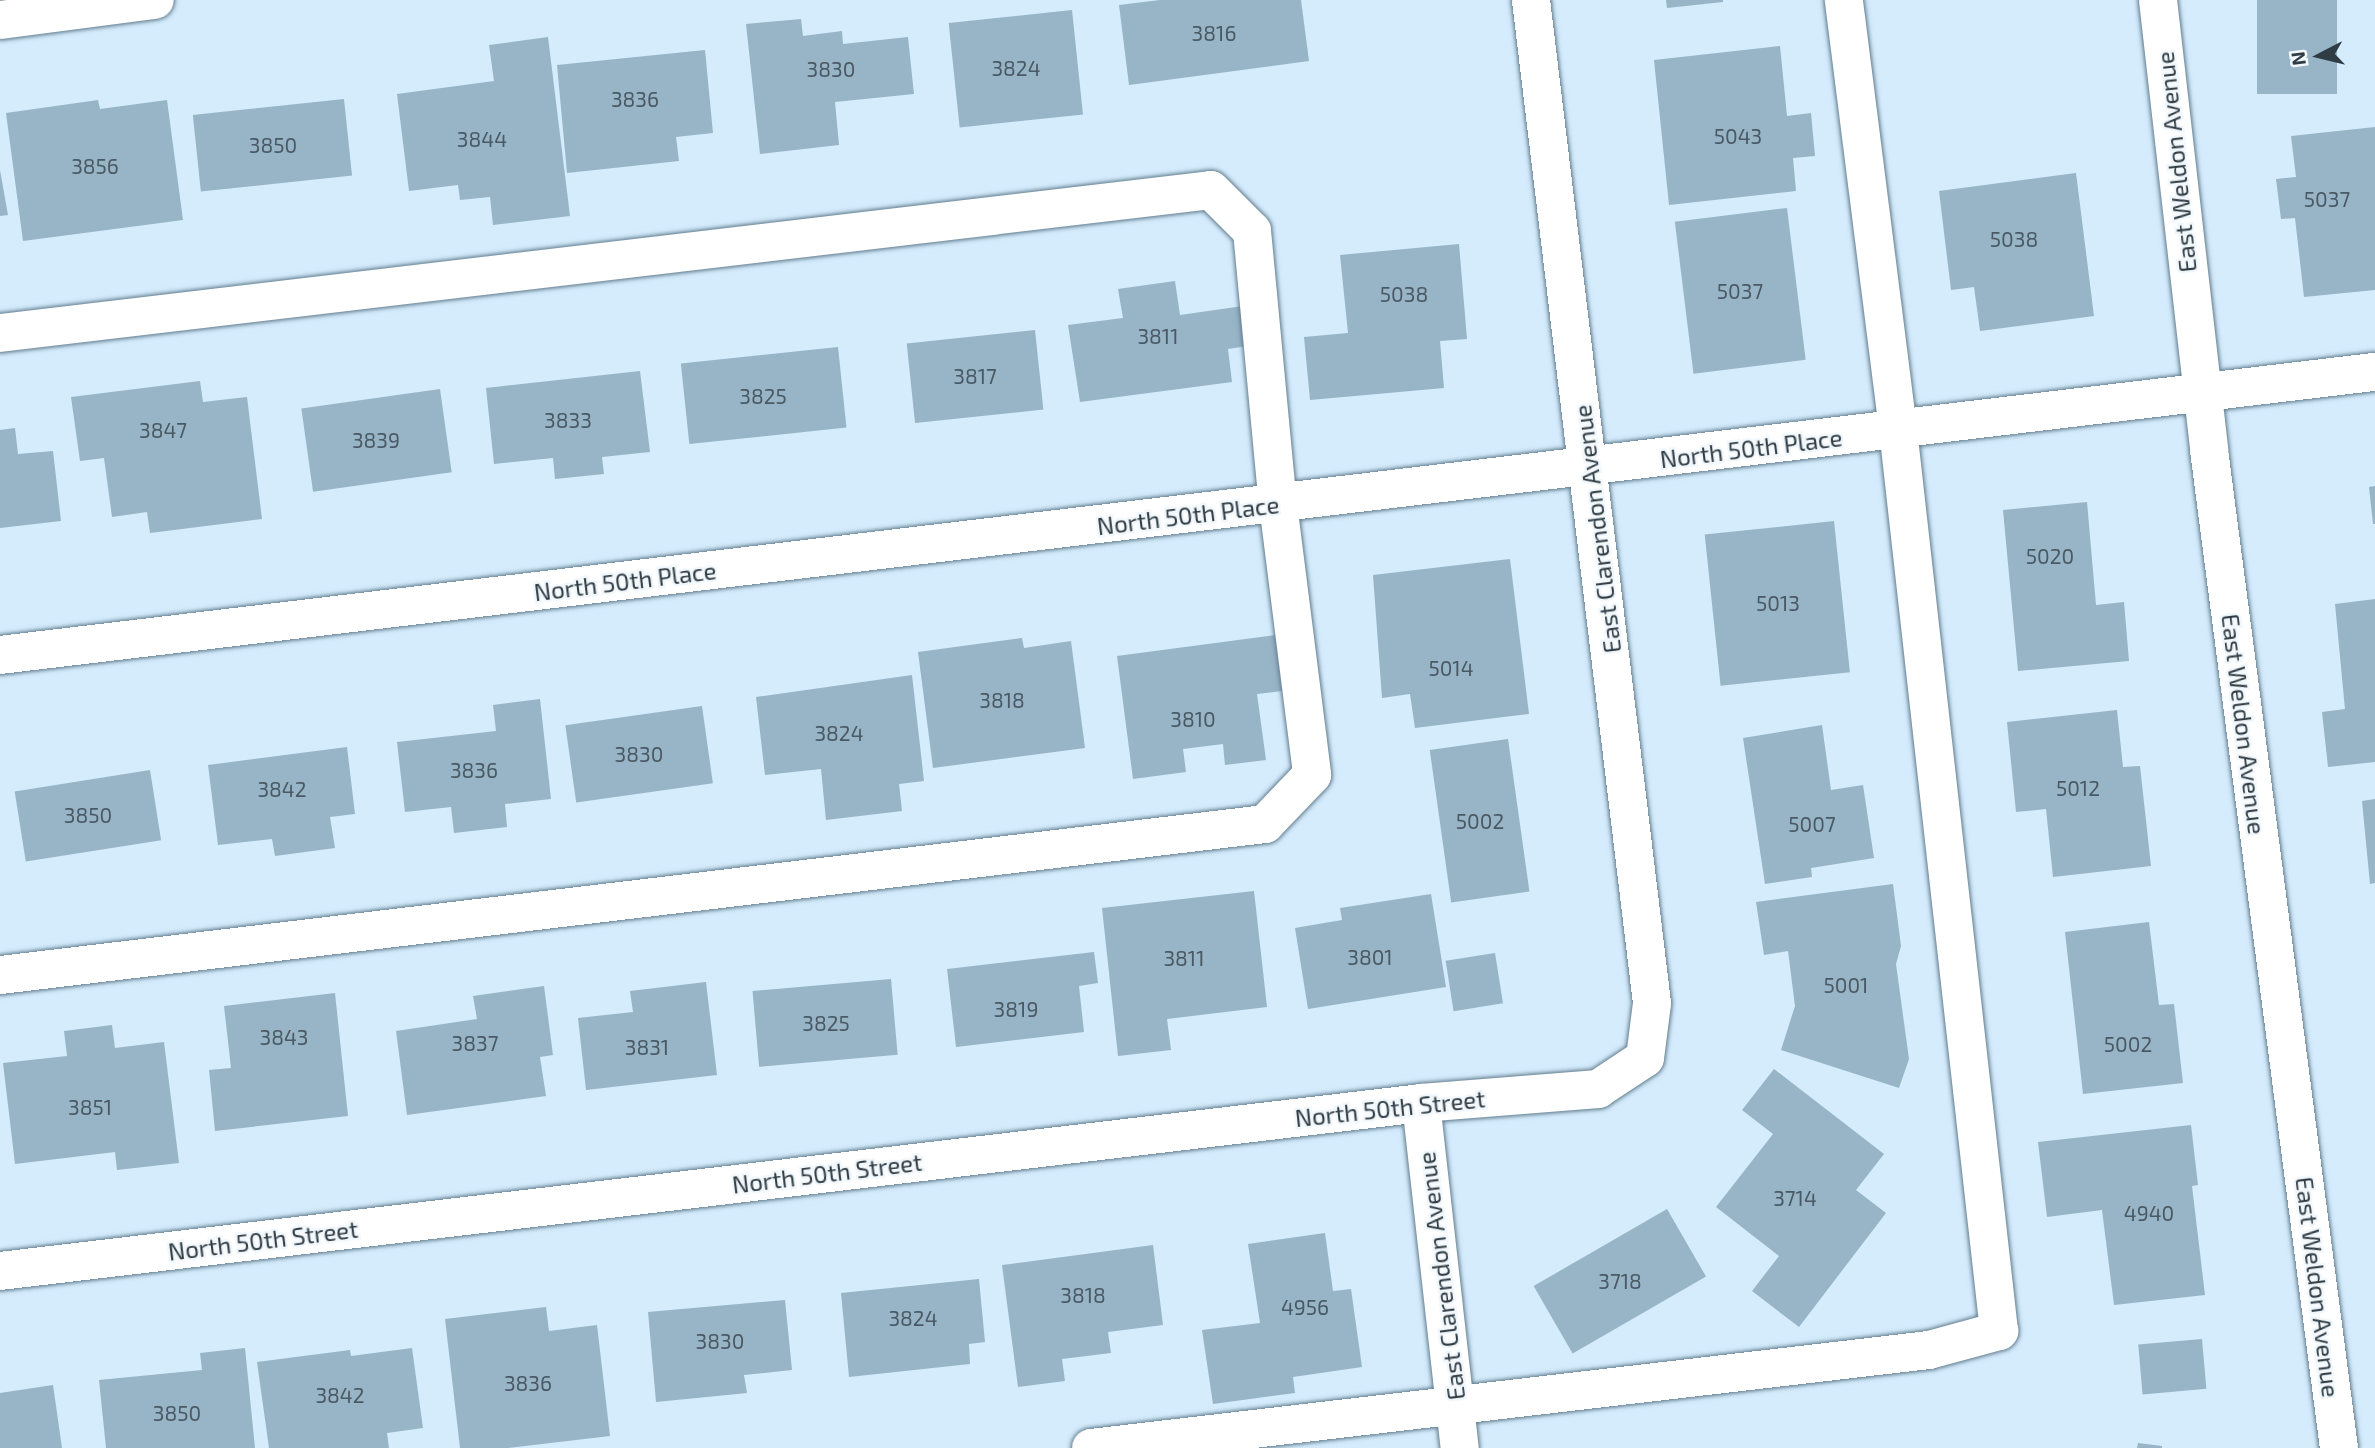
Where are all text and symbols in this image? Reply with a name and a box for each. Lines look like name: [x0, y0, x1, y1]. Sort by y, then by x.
house number: 3816: [1192, 20, 1236, 46]
north arrow: [2284, 21, 2354, 91]
street label: East Weldon Avenue: [2150, 50, 2202, 274]
text: N: [2285, 50, 2310, 67]
house number: 3824: [991, 55, 1041, 81]
house number: 3830: [807, 56, 855, 82]
house number: 3836: [611, 86, 659, 112]
house number: 5043: [1714, 123, 1762, 149]
house number: 3844: [457, 126, 507, 152]
house number: 3850: [249, 132, 297, 158]
house number: 3856: [71, 153, 119, 179]
house number: 5037: [2304, 186, 2350, 212]
house number: 5038: [1990, 226, 2038, 252]
house number: 5037: [1717, 278, 1763, 304]
house number: 5038: [1380, 281, 1428, 307]
house number: 3811: [1137, 323, 1179, 349]
house number: 3817: [953, 363, 997, 389]
house number: 3825: [739, 383, 787, 409]
street label: East Clarendon Avenue: [1567, 403, 1627, 655]
house number: 3833: [544, 407, 592, 433]
house number: 3847: [139, 417, 187, 443]
street label: North 50th Place: [1658, 423, 1844, 473]
house number: 3839: [352, 427, 400, 453]
street label: North 50th Place: [1095, 490, 1281, 540]
house number: 5020: [2026, 543, 2074, 569]
street label: North 50th Place: [532, 556, 718, 606]
house number: 5013: [1756, 590, 1800, 616]
street label: East Weldon Avenue: [2216, 612, 2272, 836]
house number: 5014: [1428, 655, 1474, 681]
house number: 3818: [979, 687, 1025, 713]
house number: 3810: [1170, 706, 1216, 732]
house number: 3824: [814, 720, 864, 746]
house number: 3830: [615, 741, 663, 767]
house number: 3836: [450, 757, 498, 783]
house number: 5012: [2056, 775, 2100, 801]
house number: 3842: [257, 776, 307, 802]
house number: 3850: [64, 802, 112, 828]
house number: 5002: [1456, 808, 1504, 834]
house number: 5007: [1788, 811, 1836, 837]
house number: 3801: [1347, 944, 1393, 970]
house number: 3811: [1163, 945, 1205, 971]
house number: 5001: [1824, 972, 1868, 998]
house number: 3819: [994, 996, 1038, 1022]
house number: 3825: [802, 1010, 850, 1036]
house number: 3843: [259, 1024, 309, 1050]
house number: 3837: [452, 1030, 498, 1056]
house number: 5002: [2104, 1031, 2152, 1057]
house number: 3831: [625, 1034, 669, 1060]
street label: North 50th Street: [1293, 1084, 1487, 1132]
house number: 3851: [68, 1094, 112, 1120]
street label: North 50th Street: [730, 1147, 924, 1199]
street label: East Clarendon Avenue: [1411, 1150, 1471, 1402]
street label: East Weldon Avenue: [2290, 1175, 2346, 1399]
house number: 3714: [1773, 1185, 1817, 1211]
house number: 4940: [2124, 1200, 2174, 1226]
street label: North 50th Street: [166, 1214, 360, 1266]
house number: 3718: [1598, 1268, 1642, 1294]
house number: 3818: [1060, 1282, 1106, 1308]
house number: 4956: [1281, 1294, 1329, 1320]
house number: 3824: [888, 1305, 938, 1331]
house number: 3830: [696, 1328, 744, 1354]
house number: 3836: [504, 1370, 552, 1396]
house number: 3842: [315, 1382, 365, 1408]
house number: 3850: [153, 1400, 201, 1426]

